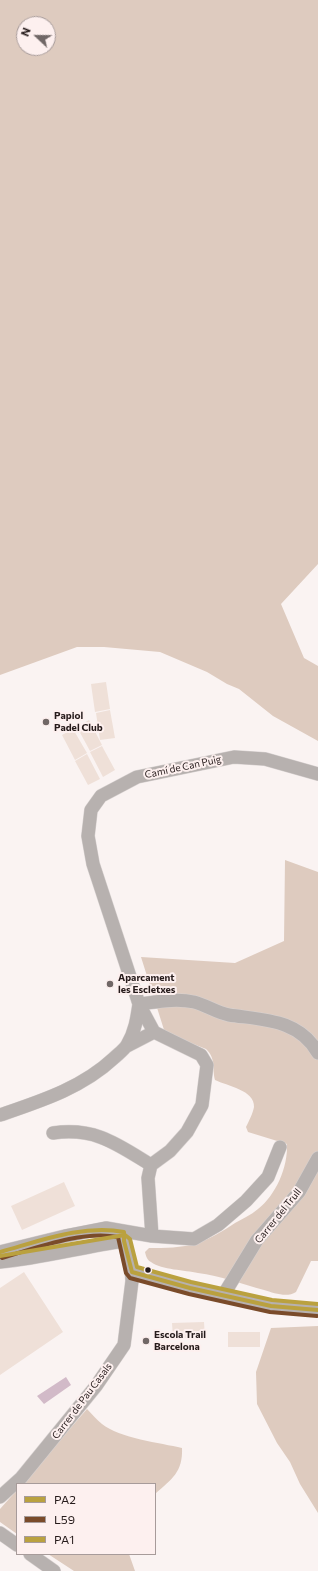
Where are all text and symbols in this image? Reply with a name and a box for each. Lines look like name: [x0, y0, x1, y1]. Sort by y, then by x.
north arrow: [16, 16, 56, 56]
text: N: [18, 25, 33, 38]
place label: Papiol Padel Club: [54, 710, 103, 734]
marker: Papiol Padel Club: [41, 717, 51, 727]
street label: Camí de Can Puig: [144, 753, 222, 781]
place label: Aparcament les Escletxes: [118, 972, 175, 996]
marker: Aparcament les Escletxes: [105, 979, 115, 989]
street label: Carrer del Trull: [252, 1186, 304, 1246]
unlabelled marker: [143, 1265, 153, 1275]
place label: Escola Trail Barcelona: [154, 1329, 206, 1352]
marker: Escola Trail Barcelona: [141, 1336, 151, 1346]
street label: Carrer de Pau Casals: [50, 1361, 114, 1441]
legend: [16, 1483, 156, 1555]
text: PA2: [54, 1492, 76, 1506]
text: L59: [54, 1512, 75, 1526]
text: PA1: [54, 1532, 74, 1546]

